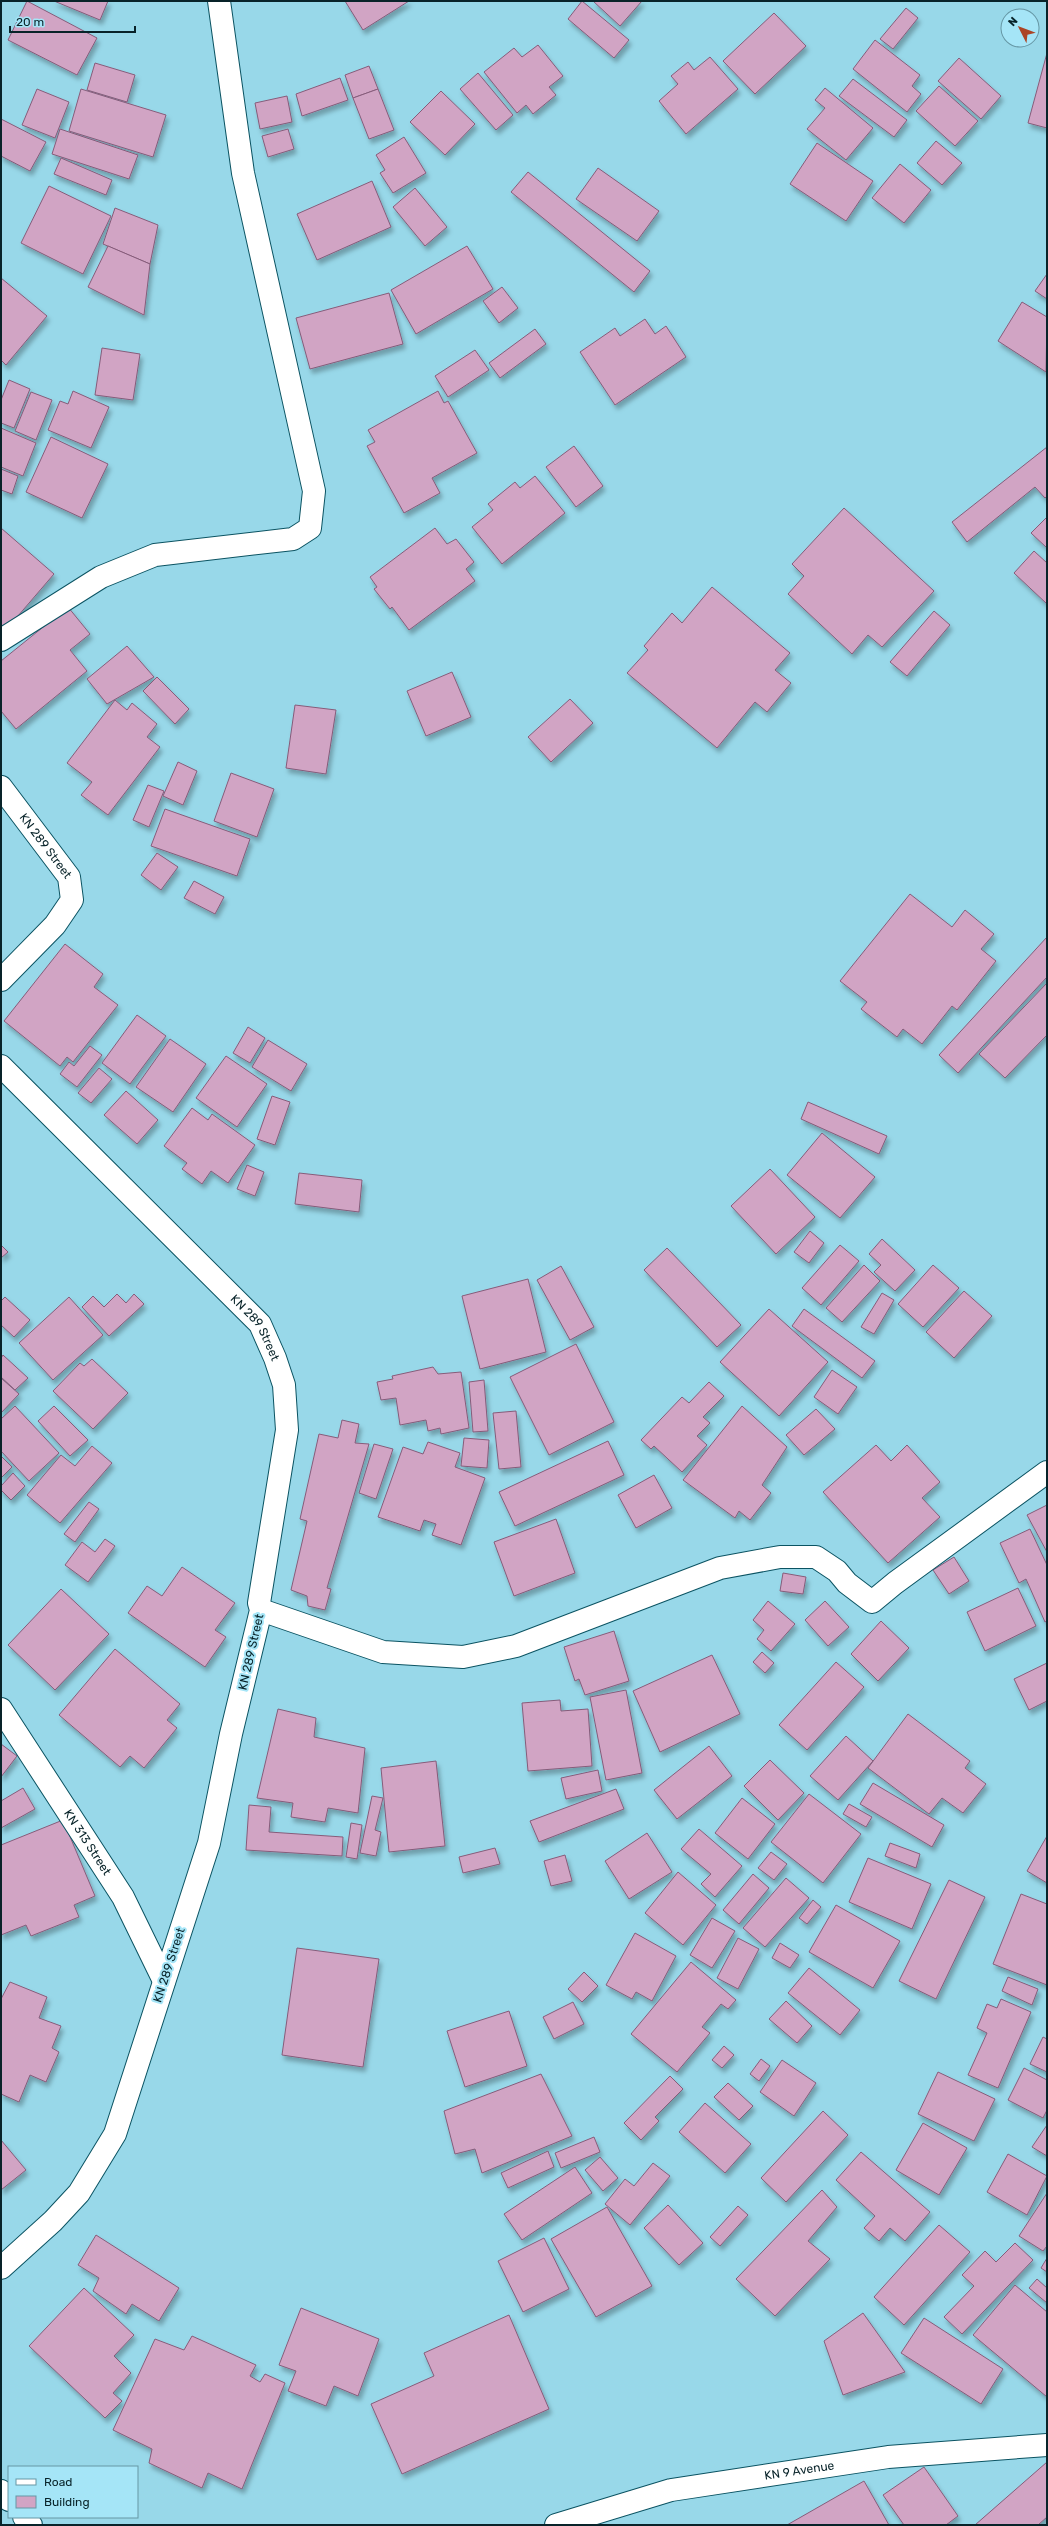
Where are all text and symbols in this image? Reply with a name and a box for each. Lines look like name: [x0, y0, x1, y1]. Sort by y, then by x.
scale bar: [10, 8, 135, 34]
north arrow: [1000, 8, 1040, 48]
text: N: [1005, 14, 1020, 29]
text: 20 m: [16, 15, 44, 29]
street label: KN 289 Street: [17, 811, 75, 882]
street label: KN 289 Street: [228, 1292, 282, 1363]
street label: KN 289 Street: [235, 1612, 267, 1692]
street label: KN 313 Street: [61, 1807, 114, 1878]
street label: KN 289 Street: [150, 1925, 188, 2004]
street label: KN 9 Avenue: [763, 2458, 835, 2483]
legend: [8, 2466, 138, 2518]
text: Road: [44, 2475, 72, 2489]
text: Building: [44, 2495, 90, 2509]

